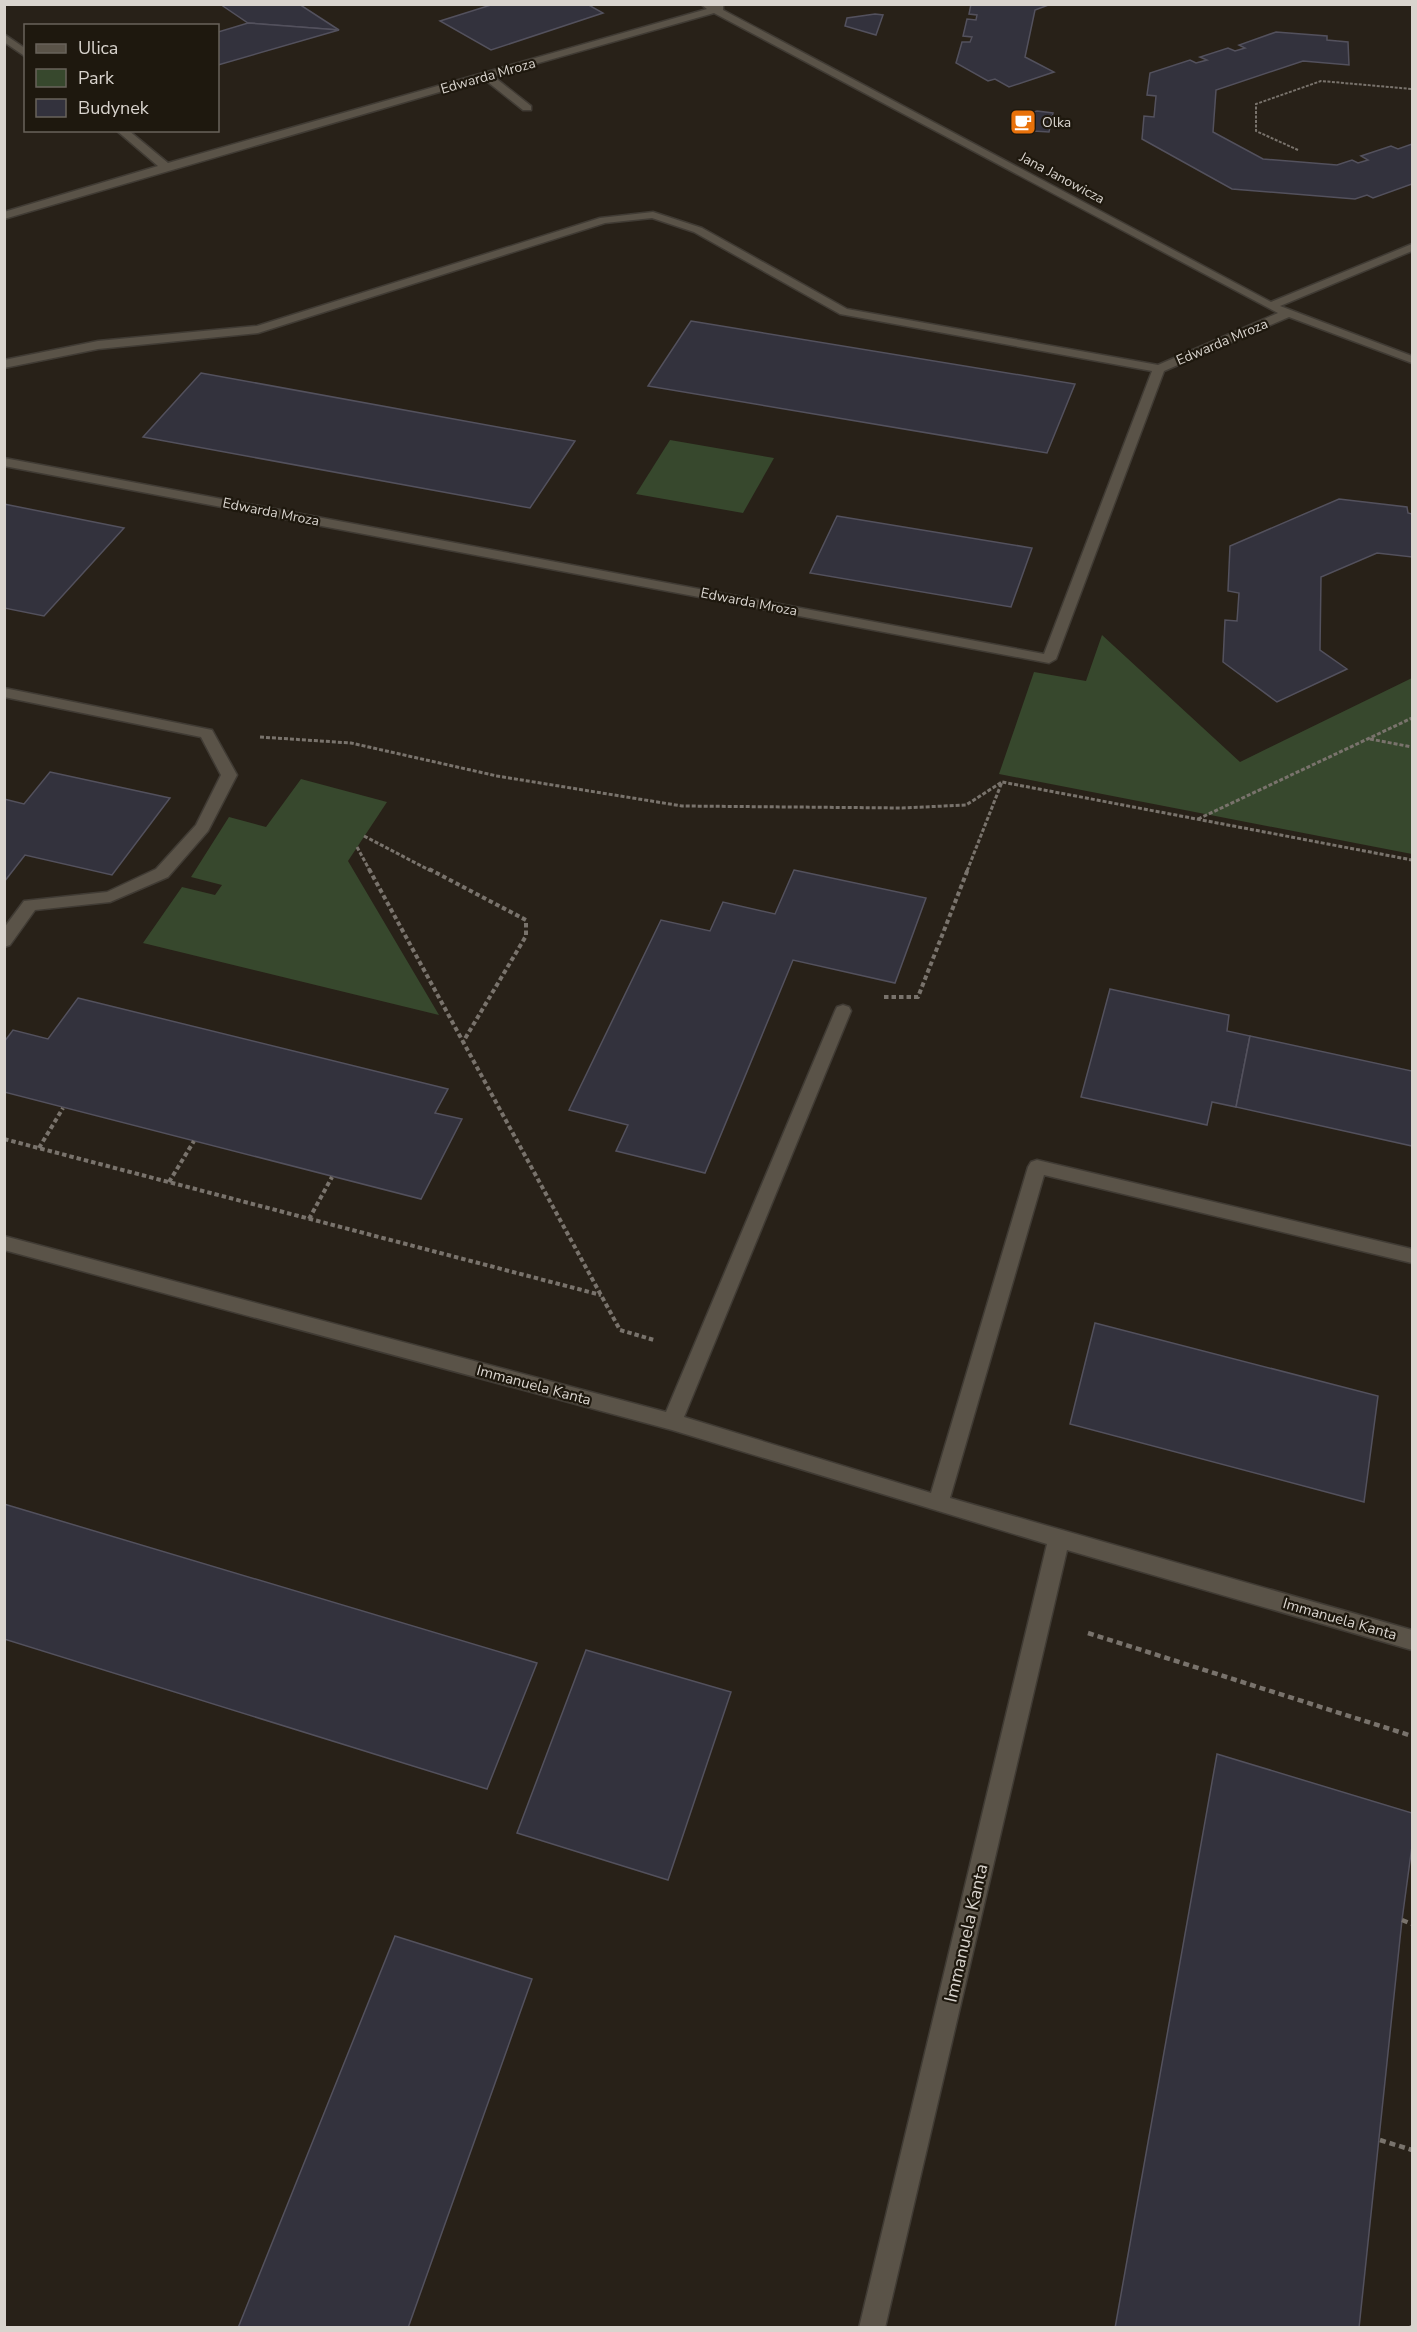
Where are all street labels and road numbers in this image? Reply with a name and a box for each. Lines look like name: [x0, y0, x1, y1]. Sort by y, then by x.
street label: Edwarda Mroza: [438, 53, 538, 99]
street label: Jana Janowicza: [1015, 147, 1108, 208]
street label: Edwarda Mroza: [1173, 314, 1271, 370]
street label: Edwarda Mroza: [221, 493, 321, 531]
street label: Edwarda Mroza: [699, 583, 799, 621]
street label: Immanuela Kanta: [475, 1360, 593, 1410]
street label: Immanuela Kanta: [1281, 1593, 1399, 1645]
street label: Immanuela Kanta: [938, 1862, 994, 2004]

